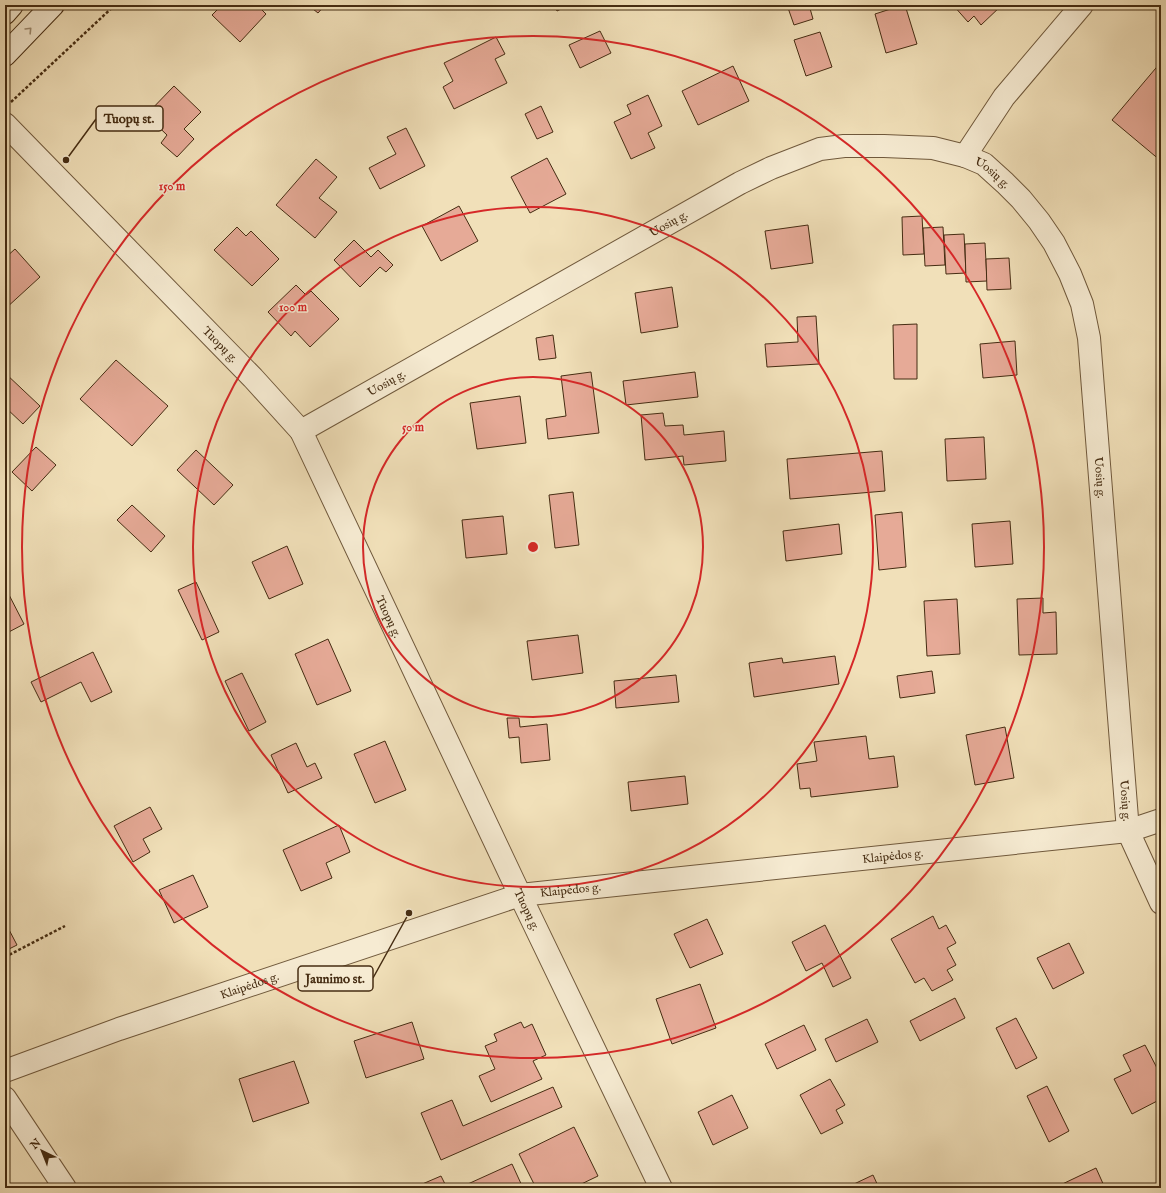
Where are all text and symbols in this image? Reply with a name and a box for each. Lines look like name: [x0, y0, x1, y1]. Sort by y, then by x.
one-way arrow: [24, 27, 32, 35]
callout: Tuopų st.: [96, 106, 163, 131]
text: Tuopų st.: [103, 111, 154, 128]
street label: Uosių g.: [973, 154, 1013, 192]
text: 150 m: [159, 179, 186, 194]
street label: Uosių g.: [647, 207, 690, 241]
text: 100 m: [279, 300, 308, 315]
street label: Tuopų g.: [199, 324, 241, 366]
street label: Uosių g.: [365, 366, 408, 400]
text: 50 m: [402, 420, 425, 435]
street label: Uosių g.: [1090, 456, 1109, 499]
centre of rings: [526, 540, 540, 554]
street label: Tuopų g.: [372, 594, 405, 640]
street label: Uosių g.: [1116, 779, 1134, 822]
street label: Klaipėdos g.: [862, 846, 924, 867]
street label: Klaipėdos g.: [539, 880, 602, 901]
street label: Tuopų g.: [510, 887, 543, 933]
callout: Jaunimo st.: [298, 966, 373, 991]
street label: Klaipėdos g.: [218, 969, 281, 1003]
text: Jaunimo st.: [303, 971, 365, 988]
north arrow: [22, 1131, 62, 1171]
text: N: [27, 1136, 44, 1153]

